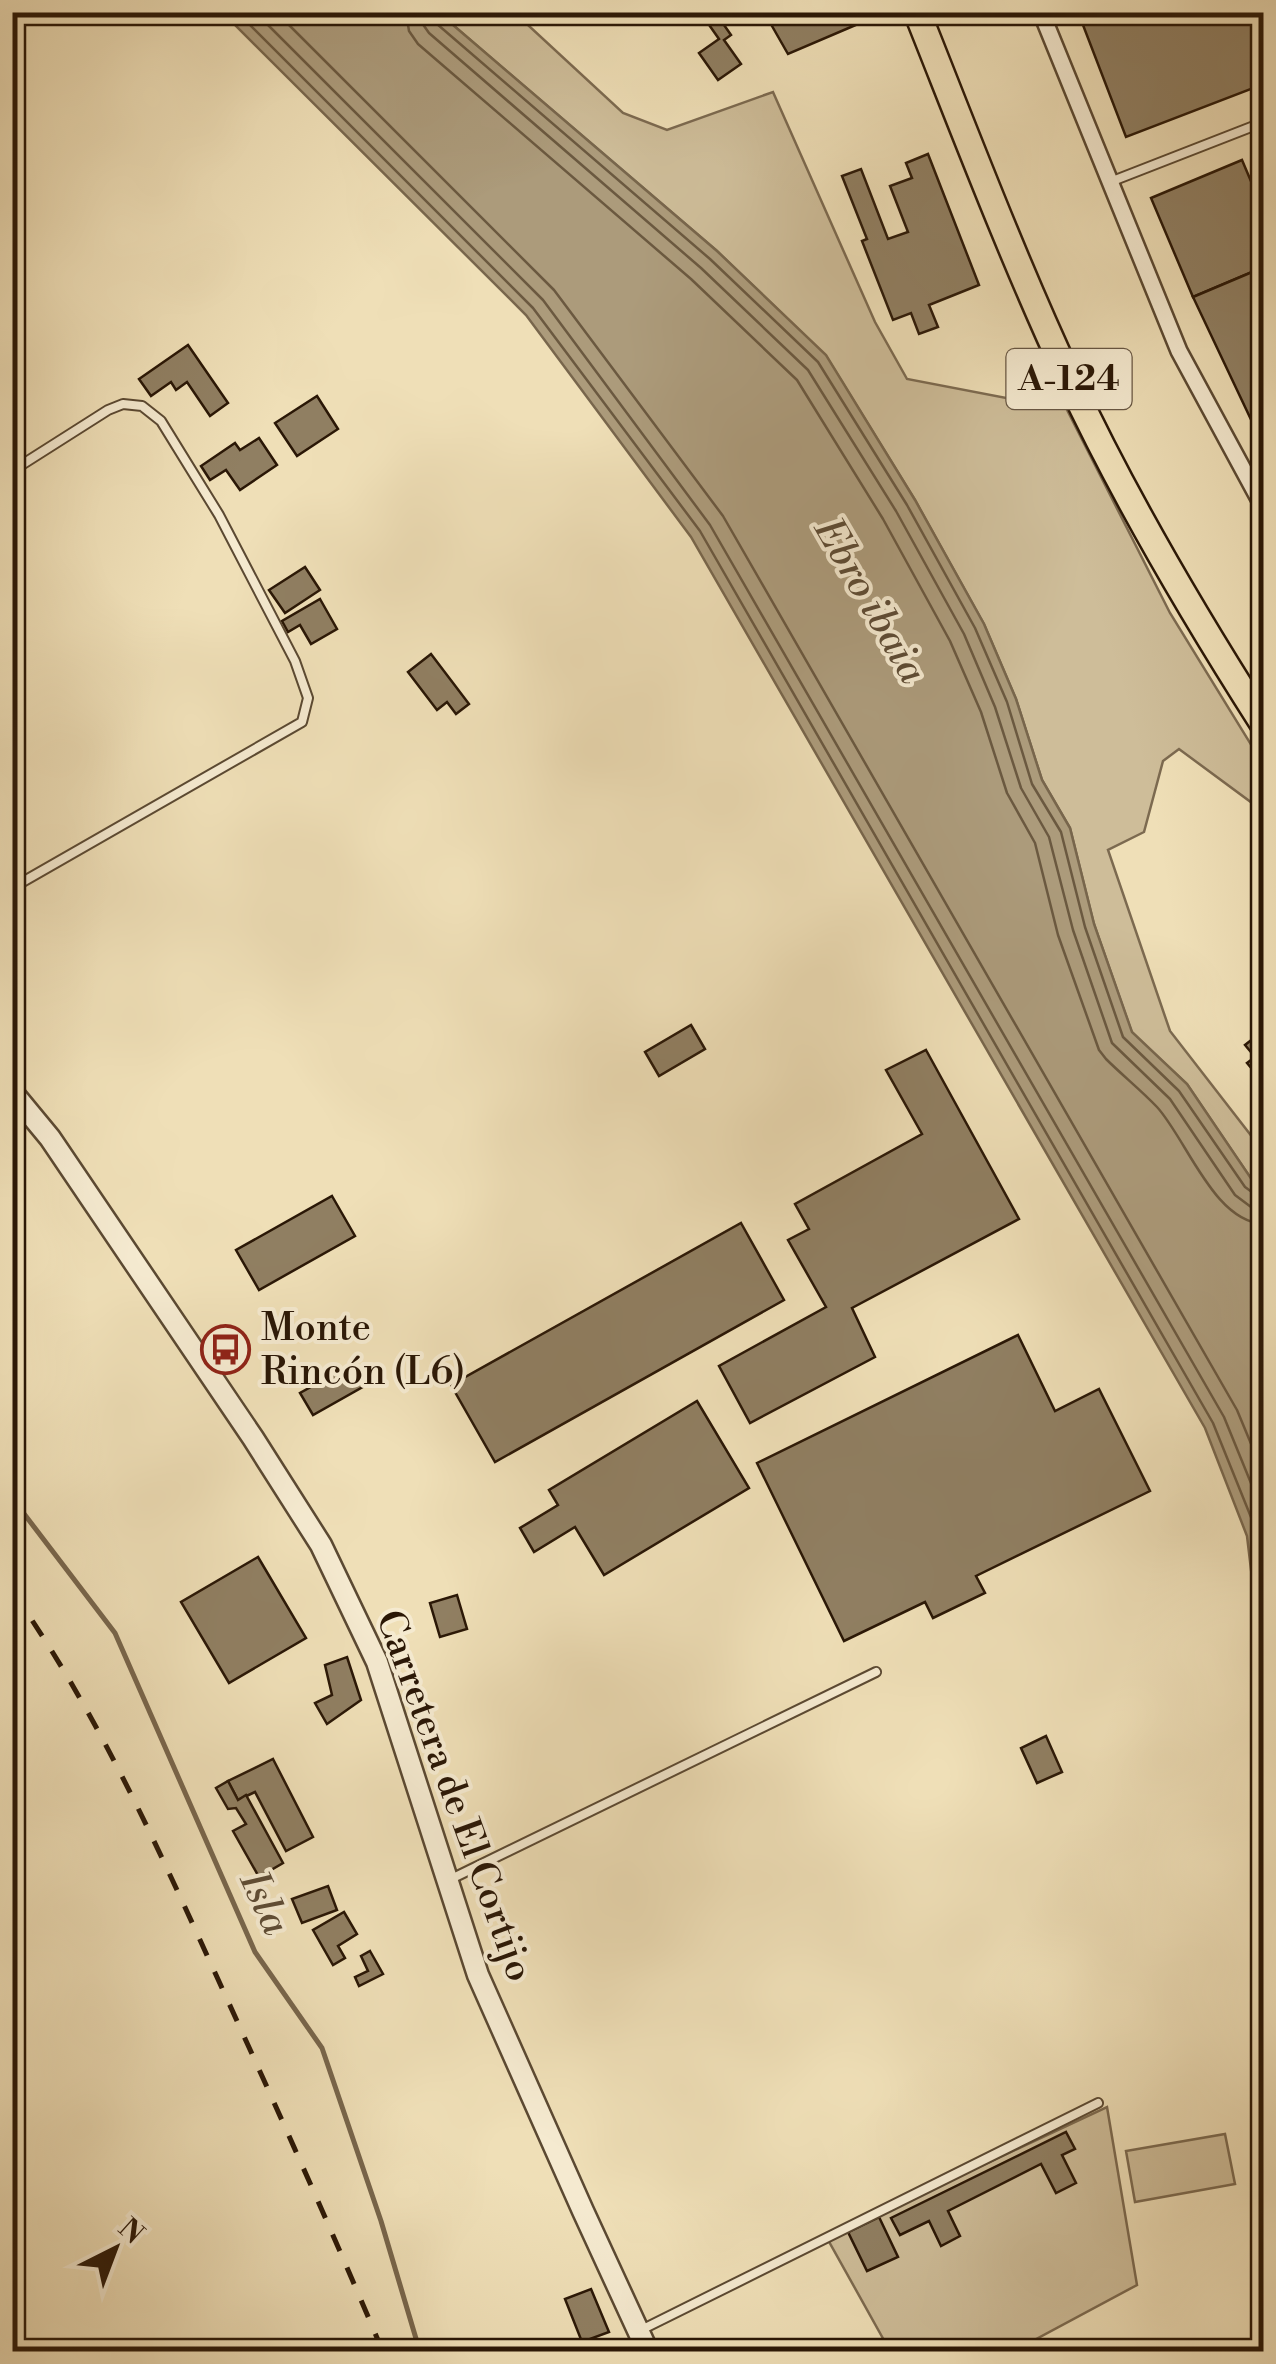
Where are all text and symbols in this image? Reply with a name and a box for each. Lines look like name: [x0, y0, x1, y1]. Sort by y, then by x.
road number: A-124: [1006, 349, 1132, 409]
water label: Ebro ibaia: [802, 508, 938, 693]
place label: Monte Rincón (L6): [261, 1305, 465, 1396]
bus stop icon: Monte Rincón (L6): [200, 1324, 252, 1376]
street label: Carretera de El Cortijo: [365, 1604, 543, 1988]
water label: Isla: [227, 1862, 301, 1944]
north arrow: [65, 2199, 165, 2299]
text: N: [111, 2211, 151, 2252]

